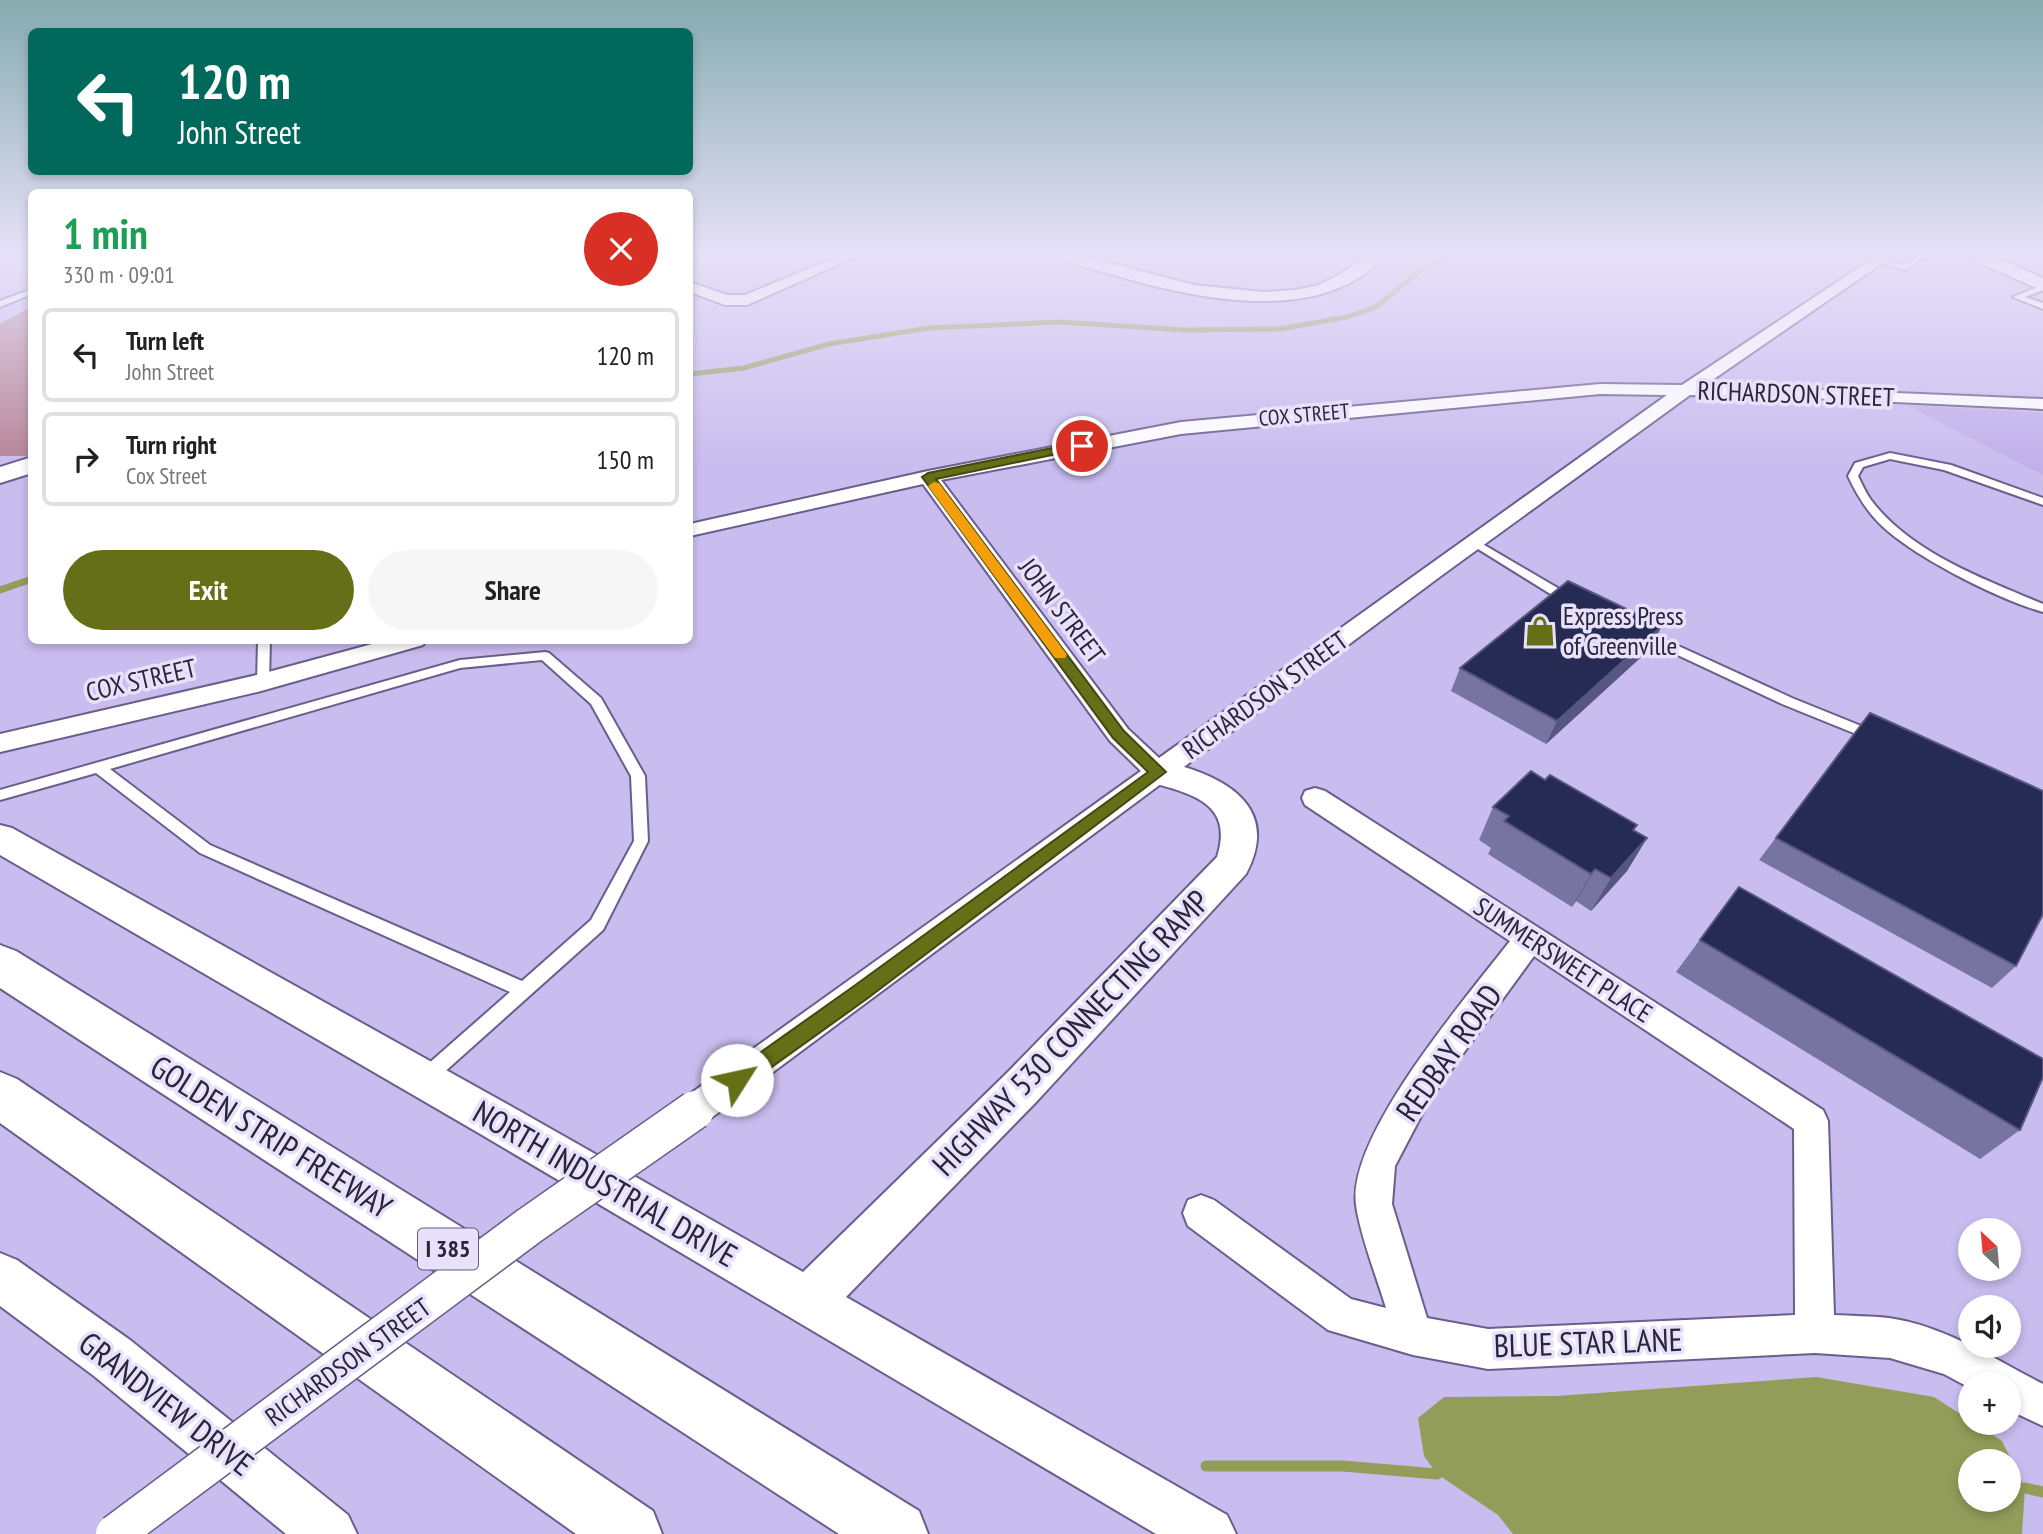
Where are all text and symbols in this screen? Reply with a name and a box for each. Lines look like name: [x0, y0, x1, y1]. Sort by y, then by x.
text: 120 m: [178, 49, 291, 113]
icon: left: [63, 56, 154, 147]
text: John Street: [178, 111, 301, 153]
text: 1 min: [63, 206, 148, 261]
button: close: [584, 212, 658, 286]
text: 330 m · 09:01: [63, 260, 175, 289]
text: Turn left: [126, 324, 204, 357]
icon: left: [67, 336, 105, 374]
text: 120 m: [596, 339, 654, 372]
text: John Street: [126, 357, 214, 386]
street label: RICHARDSON STREET: [1697, 374, 1895, 413]
street label: COX STREET: [1258, 397, 1351, 432]
pin: [1052, 416, 1112, 476]
icon: arrive: [1063, 427, 1101, 465]
text: Turn right: [126, 428, 217, 461]
icon: right: [67, 440, 105, 478]
text: 150 m: [596, 443, 654, 476]
text: Cox Street: [126, 461, 207, 490]
button: Exit: [63, 550, 354, 630]
button: Share: [368, 550, 658, 630]
street label: JOHN STREET: [1012, 551, 1113, 670]
place label: Express Press of Greenville: [1563, 599, 1684, 662]
shop icon: Express Press of Greenville: [1523, 614, 1557, 648]
street label: RICHARDSON STREET: [1175, 623, 1354, 766]
street label: COX STREET: [83, 651, 200, 708]
street label: HIGHWAY 530 CONNECTING RAMP: [923, 880, 1218, 1184]
street label: SUMMERSWEET PLACE: [1468, 890, 1659, 1030]
street label: REDBAY ROAD: [1386, 976, 1511, 1129]
position arrow: [700, 1043, 774, 1117]
street label: GOLDEN STRIP FREEWAY: [143, 1045, 400, 1228]
street label: NORTH INDUSTRIAL DRIVE: [466, 1090, 745, 1276]
north arrow: [1958, 1218, 2021, 1281]
map controls: [1958, 1218, 2021, 1512]
road number: I 385: [418, 1228, 478, 1269]
street label: RICHARDSON STREET: [258, 1290, 437, 1433]
button: sound: [1958, 1295, 2021, 1358]
street label: BLUE STAR LANE: [1493, 1318, 1683, 1366]
street label: GRANDVIEW DRIVE: [71, 1322, 263, 1485]
button: +: [1958, 1372, 2021, 1435]
button: −: [1958, 1449, 2021, 1512]

